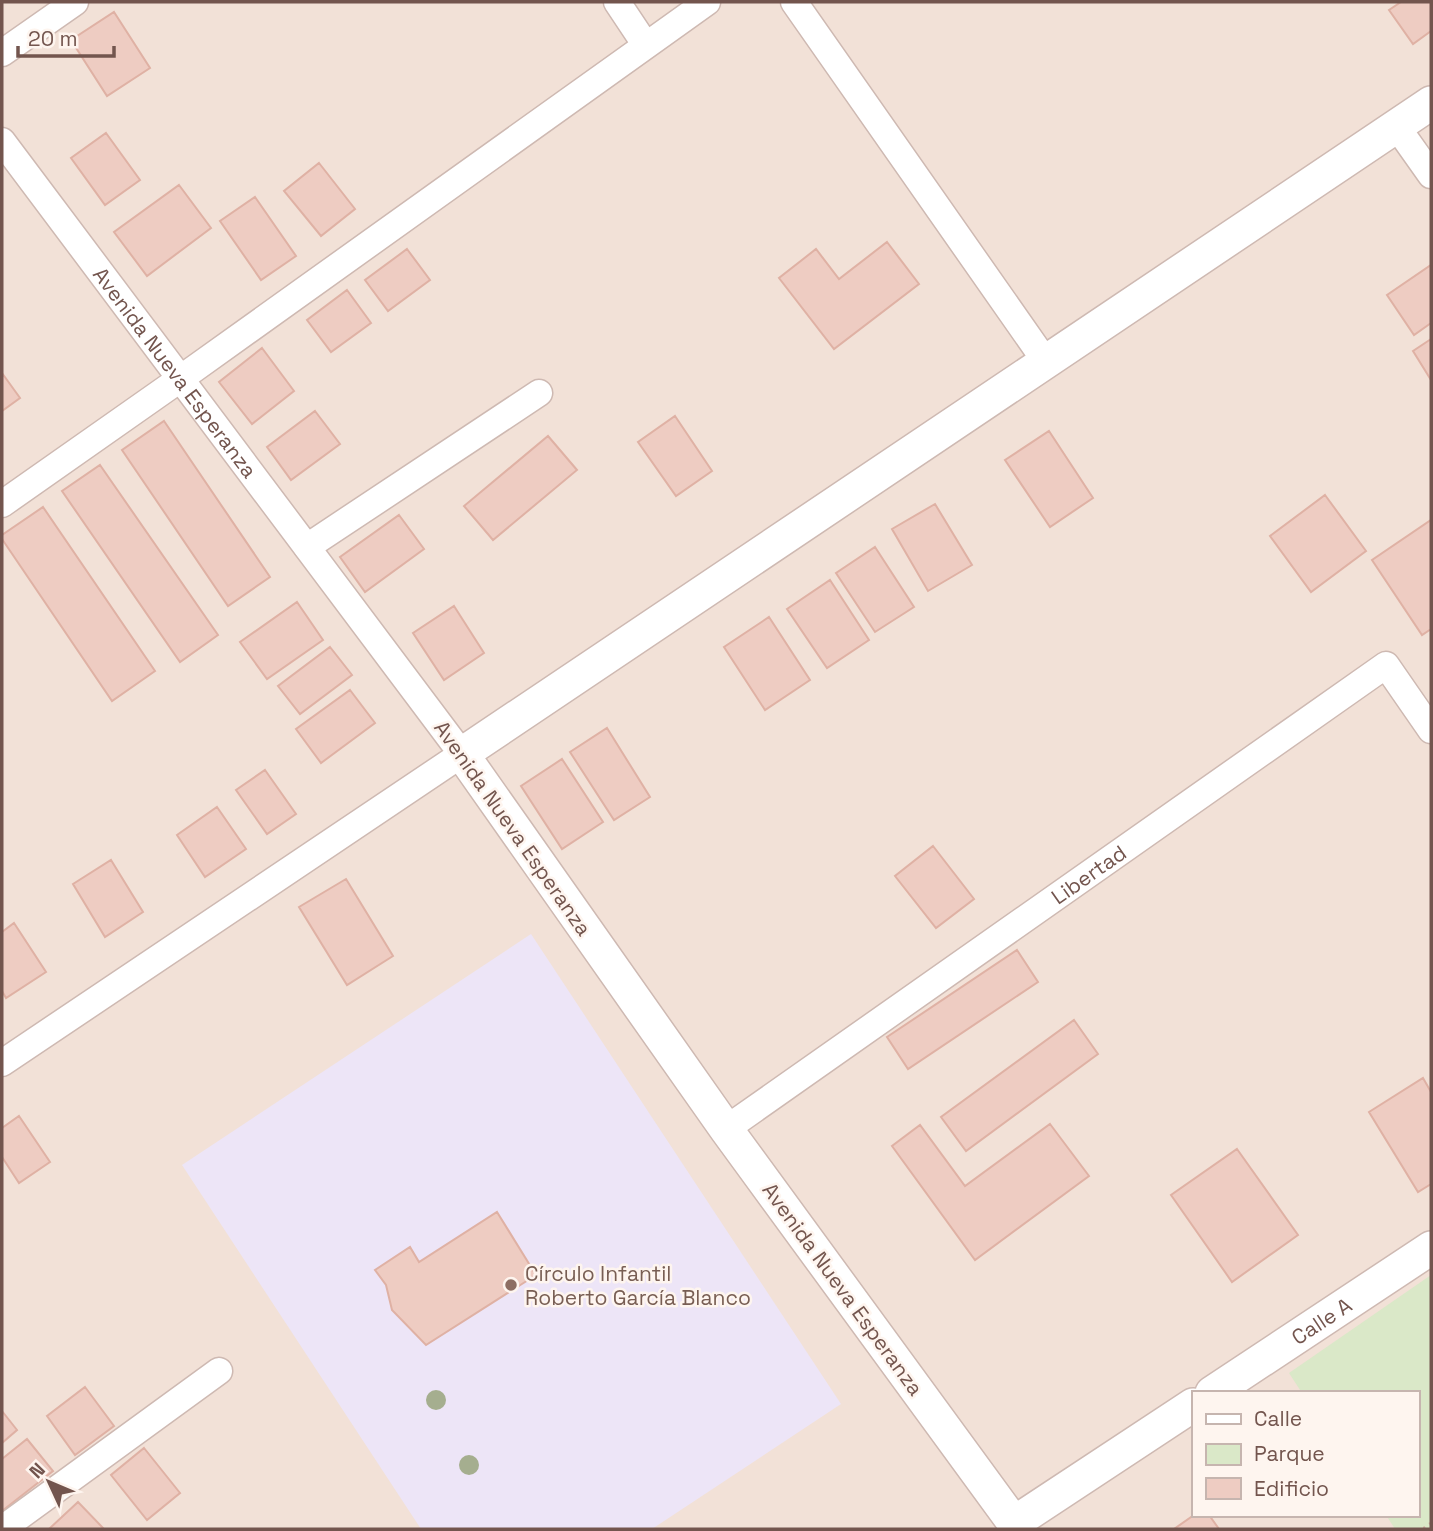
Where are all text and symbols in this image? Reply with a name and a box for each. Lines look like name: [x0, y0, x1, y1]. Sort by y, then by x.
scale bar: [18, 14, 114, 58]
text: 20 m: [28, 25, 78, 52]
street label: Avenida Nueva Esperanza: [88, 261, 263, 483]
street label: Avenida Nueva Esperanza: [428, 715, 598, 941]
street label: Libertad: [1046, 839, 1131, 910]
street label: Avenida Nueva Esperanza: [757, 1177, 929, 1401]
place label: Círculo Infantil Roberto García Blanco: [525, 1260, 751, 1311]
marker: Círculo Infantil Roberto García Blanco: [503, 1277, 519, 1293]
street label: Calle A: [1286, 1291, 1356, 1350]
legend: [1192, 1391, 1419, 1517]
text: Calle: [1254, 1405, 1302, 1432]
text: Parque: [1254, 1440, 1325, 1467]
north arrow: [14, 1447, 84, 1517]
text: N: [24, 1457, 51, 1484]
text: Edificio: [1254, 1475, 1329, 1502]

